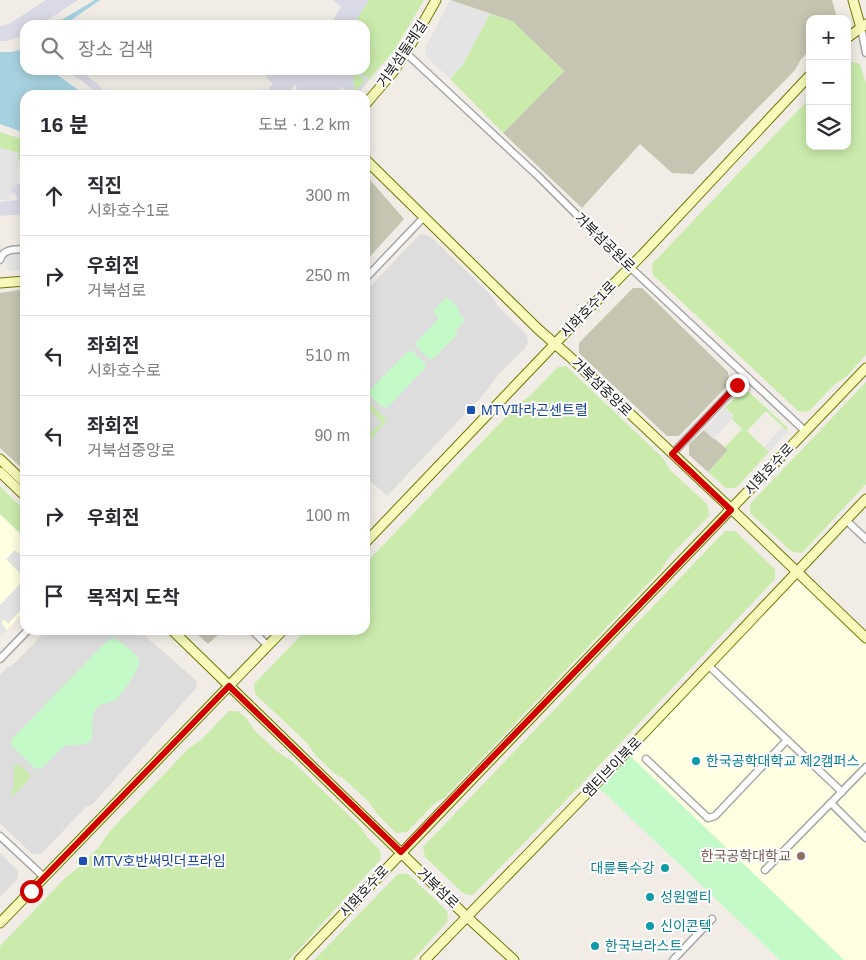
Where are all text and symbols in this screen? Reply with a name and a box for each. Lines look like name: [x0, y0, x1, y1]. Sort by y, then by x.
map controls: [806, 15, 851, 150]
button: +: [806, 15, 851, 60]
street label: 거북섬둘레길: [374, 17, 430, 91]
search box: [20, 20, 370, 75]
icon: search: [38, 34, 66, 62]
text: 장소 검색: [78, 39, 153, 60]
button: −: [806, 60, 851, 105]
button: layers: [806, 105, 851, 150]
text: 16 분: [40, 113, 89, 136]
text: 도보 · 1.2 km: [258, 116, 350, 133]
text: 직진: [87, 175, 122, 196]
icon: ahead: [40, 182, 68, 210]
text: 300 m: [306, 187, 350, 204]
text: 시화호수1로: [87, 202, 170, 219]
street label: 거북섬공원로: [572, 209, 638, 275]
text: 우회전: [87, 255, 139, 276]
icon: right: [40, 262, 68, 290]
text: 250 m: [306, 267, 350, 284]
street label: 시화호수1로: [557, 277, 619, 341]
text: 거북섬로: [87, 282, 146, 299]
text: 좌회전: [87, 335, 139, 356]
icon: left: [40, 342, 68, 370]
text: 510 m: [306, 347, 350, 364]
street label: 거북섬중앙로: [569, 354, 635, 420]
text: 시화호수로: [87, 362, 161, 379]
route end: [726, 374, 749, 397]
place label: MTV파라곤센트럴: [481, 402, 588, 418]
marker: MTV파라곤센트럴: [465, 404, 477, 416]
text: 좌회전: [87, 415, 139, 436]
icon: left: [40, 422, 68, 450]
text: 90 m: [314, 427, 350, 444]
street label: 시화호수로: [741, 440, 797, 498]
text: 거북섬중앙로: [87, 442, 175, 459]
icon: right: [40, 502, 68, 530]
text: 우회전: [87, 507, 139, 528]
text: 100 m: [306, 507, 350, 524]
icon: arrive: [40, 582, 68, 610]
text: 목적지 도착: [87, 587, 180, 608]
street label: 엠티브이북로: [579, 734, 645, 800]
place label: 한국공학대학교 제2캠퍼스: [706, 753, 859, 769]
marker: 한국공학대학교 제2캠퍼스: [690, 755, 702, 767]
place label: 한국공학대학교: [701, 848, 791, 864]
marker: 한국공학대학교: [795, 850, 807, 862]
place label: MTV호반써밋더프라임: [93, 853, 226, 869]
marker: MTV호반써밋더프라임: [77, 855, 89, 867]
place label: 대륜특수강: [591, 860, 655, 876]
street label: 시화호수로: [336, 862, 392, 920]
marker: 대륜특수강: [659, 862, 671, 874]
street label: 거북섬로: [414, 864, 462, 912]
route start: [20, 880, 43, 903]
place label: 성원엘티: [660, 889, 712, 905]
marker: 성원엘티: [644, 891, 656, 903]
place label: 신이콘텍: [660, 918, 712, 934]
marker: 신이콘텍: [644, 920, 656, 932]
place label: 한국브라스트: [605, 938, 682, 954]
marker: 한국브라스트: [589, 940, 601, 952]

